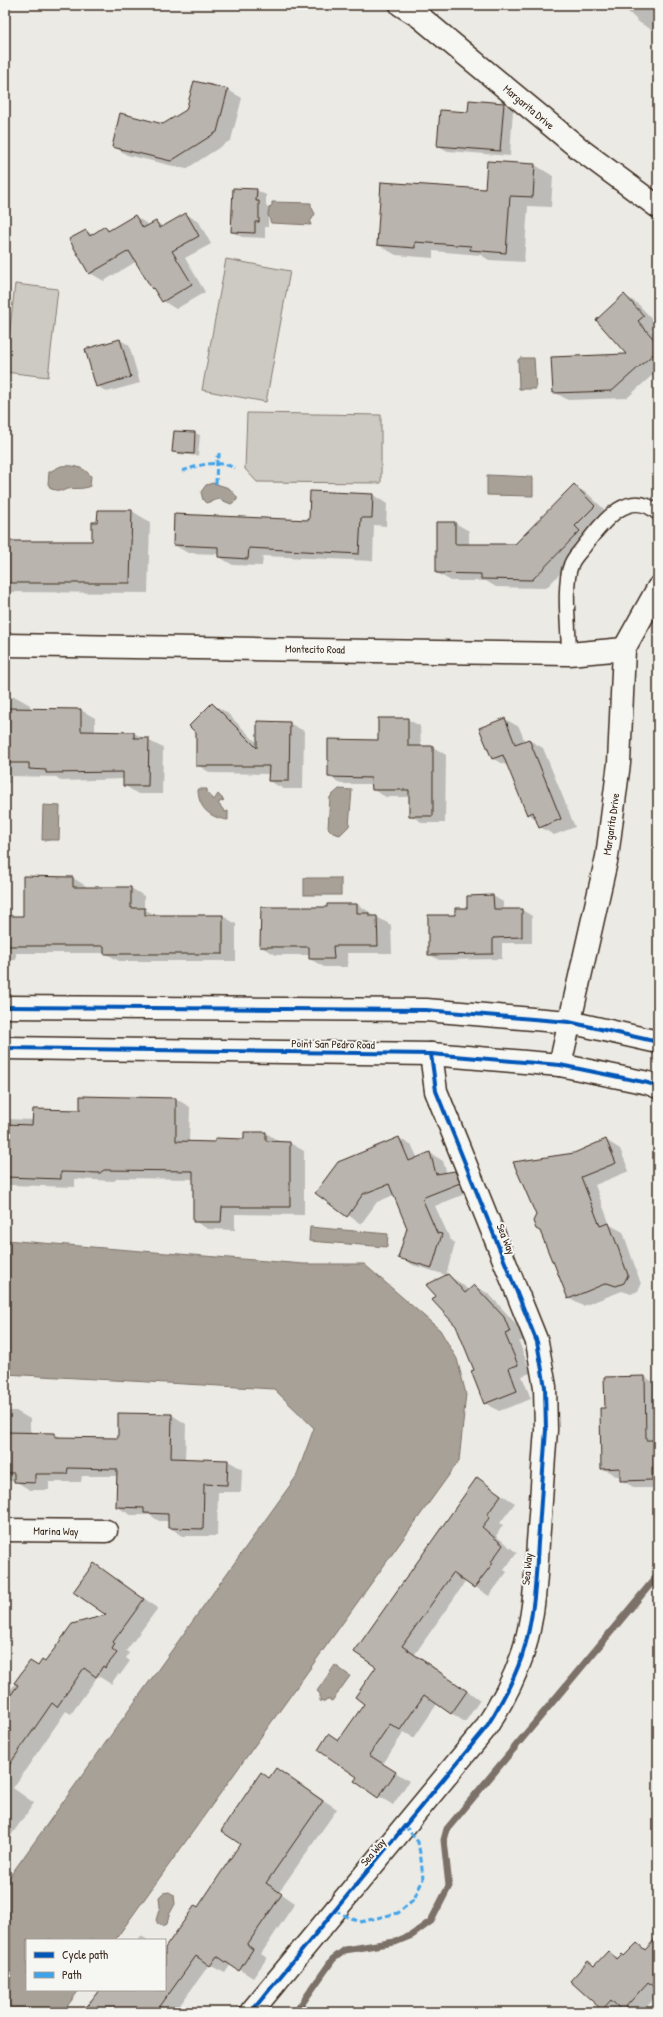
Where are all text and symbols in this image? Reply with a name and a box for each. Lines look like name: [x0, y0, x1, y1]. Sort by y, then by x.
street label: Margarita Drive: [501, 82, 558, 133]
street label: Montecito Road: [285, 641, 346, 657]
street label: Margarita Drive: [600, 792, 622, 856]
street label: Point San Pedro Road: [291, 1036, 376, 1052]
street label: Sea Way: [494, 1222, 519, 1257]
street label: Marina Way: [33, 1524, 79, 1538]
street label: Sea Way: [519, 1552, 535, 1586]
street label: Sea Way: [357, 1835, 389, 1869]
legend: [26, 1939, 166, 1991]
text: Cycle path: [62, 1946, 108, 1963]
text: Path: [62, 1966, 82, 1983]

